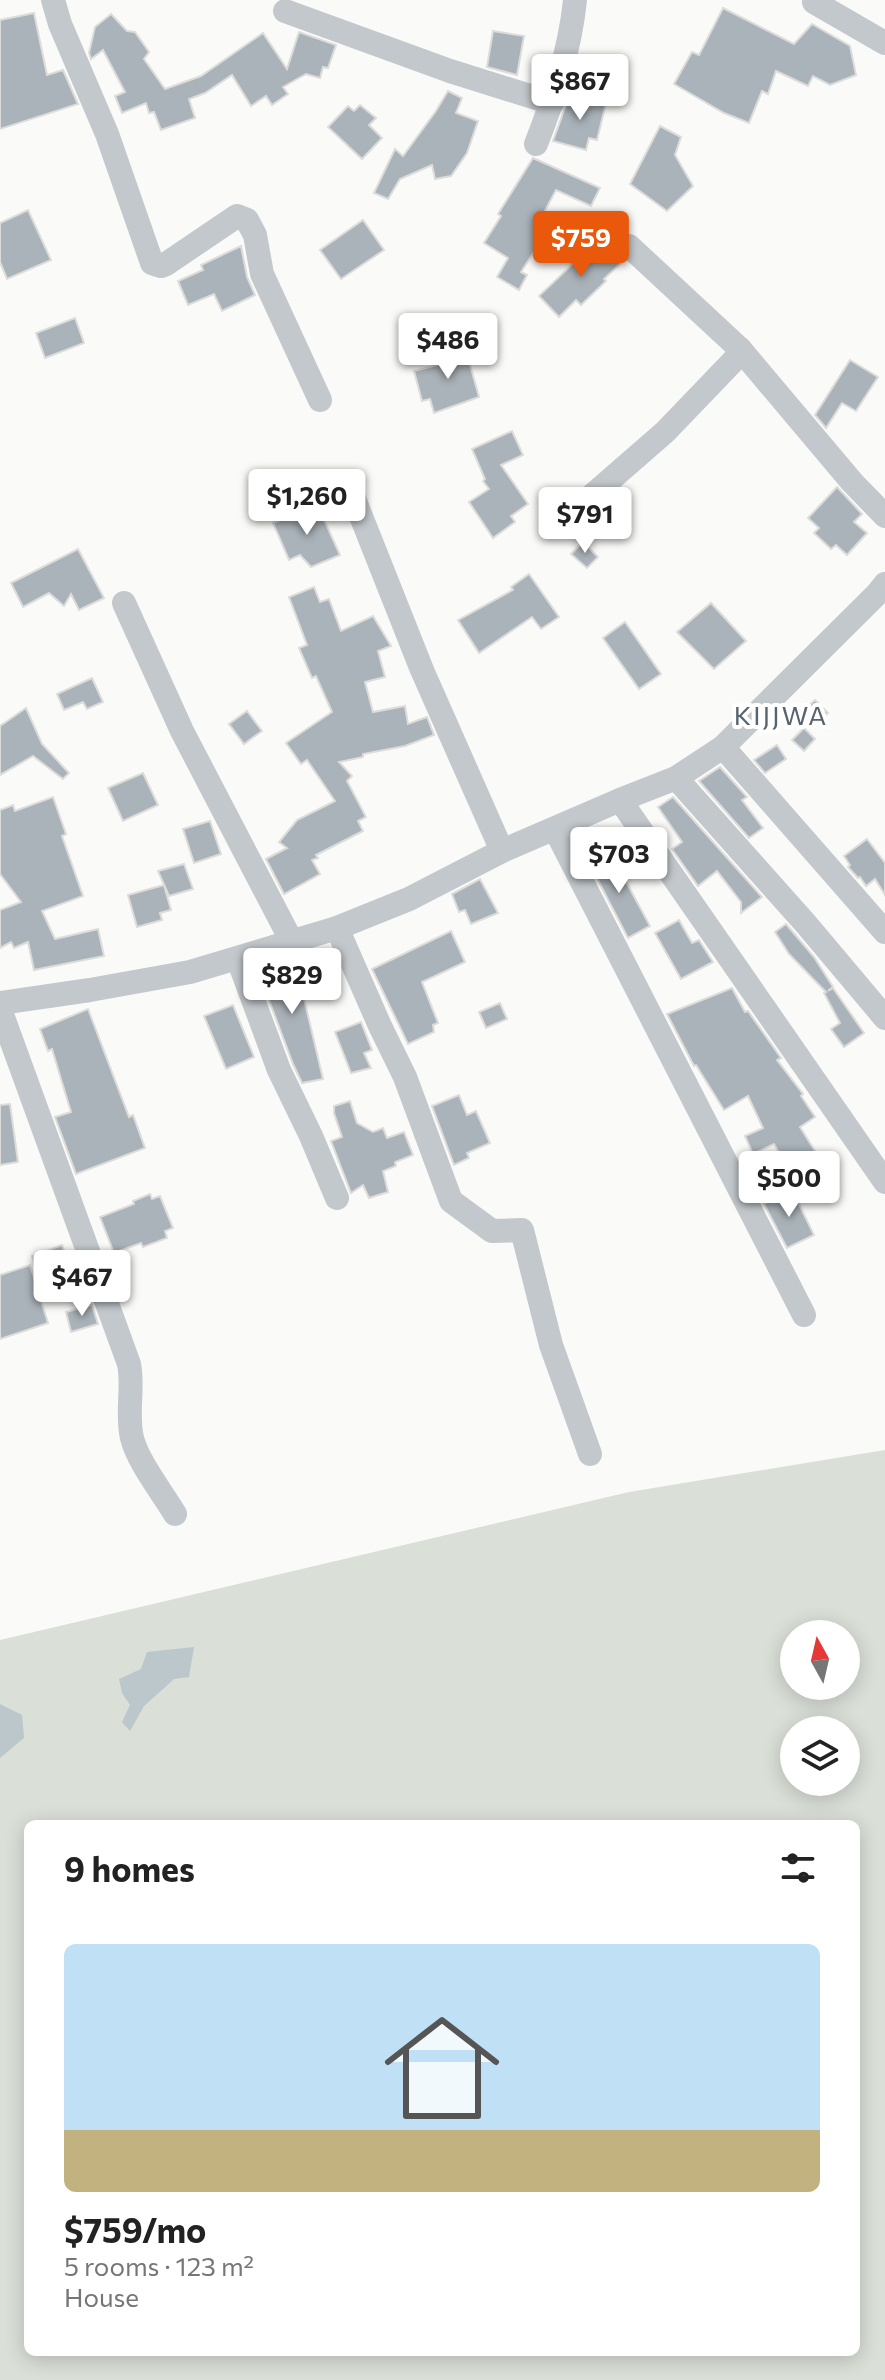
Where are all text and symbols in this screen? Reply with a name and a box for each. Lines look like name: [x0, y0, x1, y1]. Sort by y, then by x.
pin: $867: [533, 54, 627, 122]
text: $867: [549, 64, 611, 95]
pin: $759: [534, 211, 628, 279]
text: $759: [551, 221, 611, 252]
pin: $486: [401, 313, 495, 381]
text: $486: [416, 323, 480, 354]
pin: $1,260: [242, 469, 372, 537]
text: $1,260: [266, 479, 348, 510]
pin: $791: [538, 487, 632, 555]
text: $791: [557, 497, 613, 528]
district label: KIJJWA: [734, 699, 828, 730]
pin: $703: [572, 827, 666, 895]
text: $703: [588, 837, 650, 868]
pin: $829: [245, 948, 339, 1016]
text: $829: [261, 958, 323, 989]
pin: $500: [742, 1151, 836, 1219]
text: $500: [757, 1161, 821, 1192]
pin: $467: [35, 1250, 129, 1318]
text: $467: [52, 1260, 112, 1291]
north arrow: [780, 1620, 860, 1700]
map controls: [780, 1620, 860, 1796]
button: layers: [780, 1716, 860, 1796]
icon: filters: [776, 1846, 820, 1890]
text: 9 homes: [64, 1847, 195, 1889]
icon: home: [370, 1996, 514, 2140]
text: $759/mo: [64, 2208, 206, 2250]
text: 5 rooms · 123 m²: [64, 2250, 254, 2281]
text: House: [64, 2281, 139, 2312]

